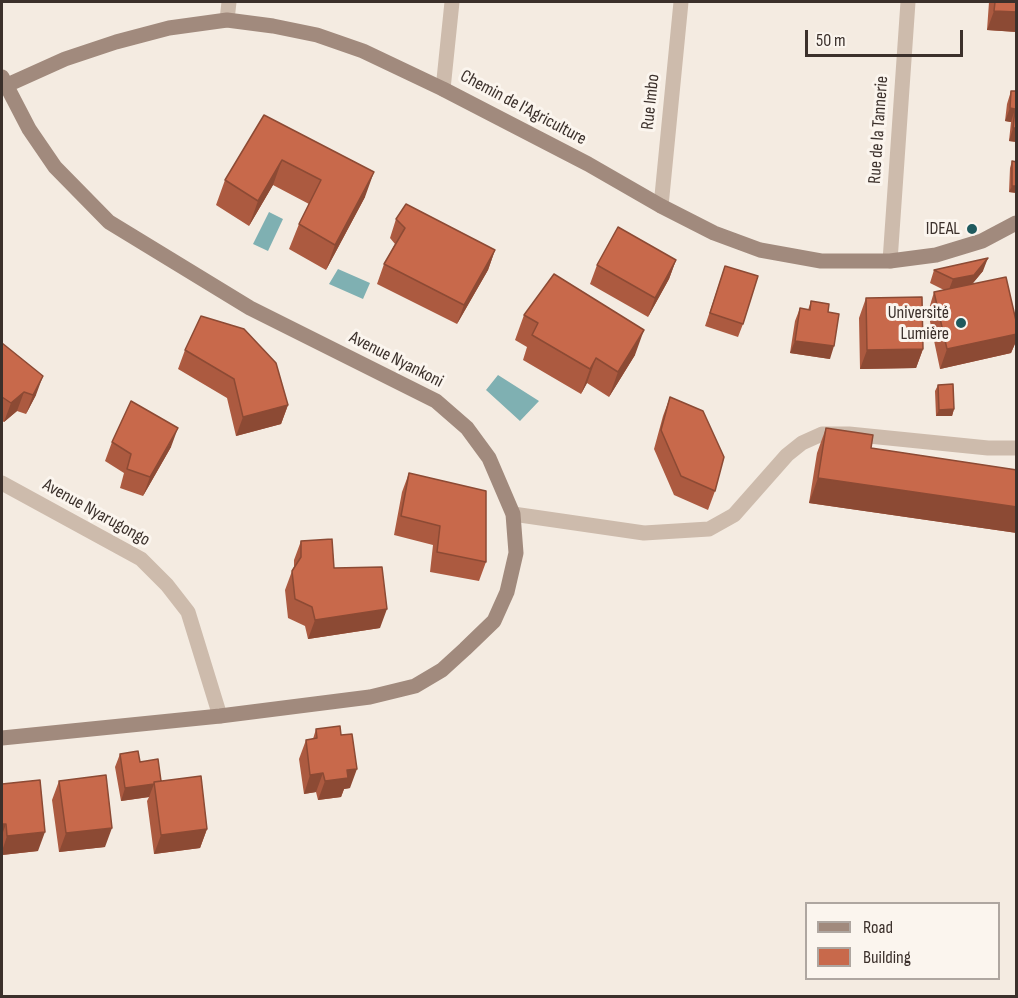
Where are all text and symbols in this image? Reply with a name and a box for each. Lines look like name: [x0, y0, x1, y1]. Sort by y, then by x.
scale bar: [808, 18, 966, 56]
text: 50 m: [816, 30, 846, 51]
street label: Chemin de l'Agriculture: [456, 66, 590, 150]
street label: Rue Imbo: [637, 73, 665, 131]
street label: Rue de la Tannerie: [864, 75, 894, 185]
place label: IDEAL: [926, 218, 960, 240]
marker: IDEAL: [965, 222, 979, 236]
place label: Université Lumière: [888, 302, 949, 344]
marker: Université Lumière: [954, 316, 968, 330]
street label: Avenue Nyankoni: [345, 327, 447, 393]
street label: Avenue Nyarugongo: [39, 475, 153, 551]
legend: [805, 902, 1000, 980]
text: Road: [863, 917, 893, 938]
text: Building: [863, 947, 911, 968]

